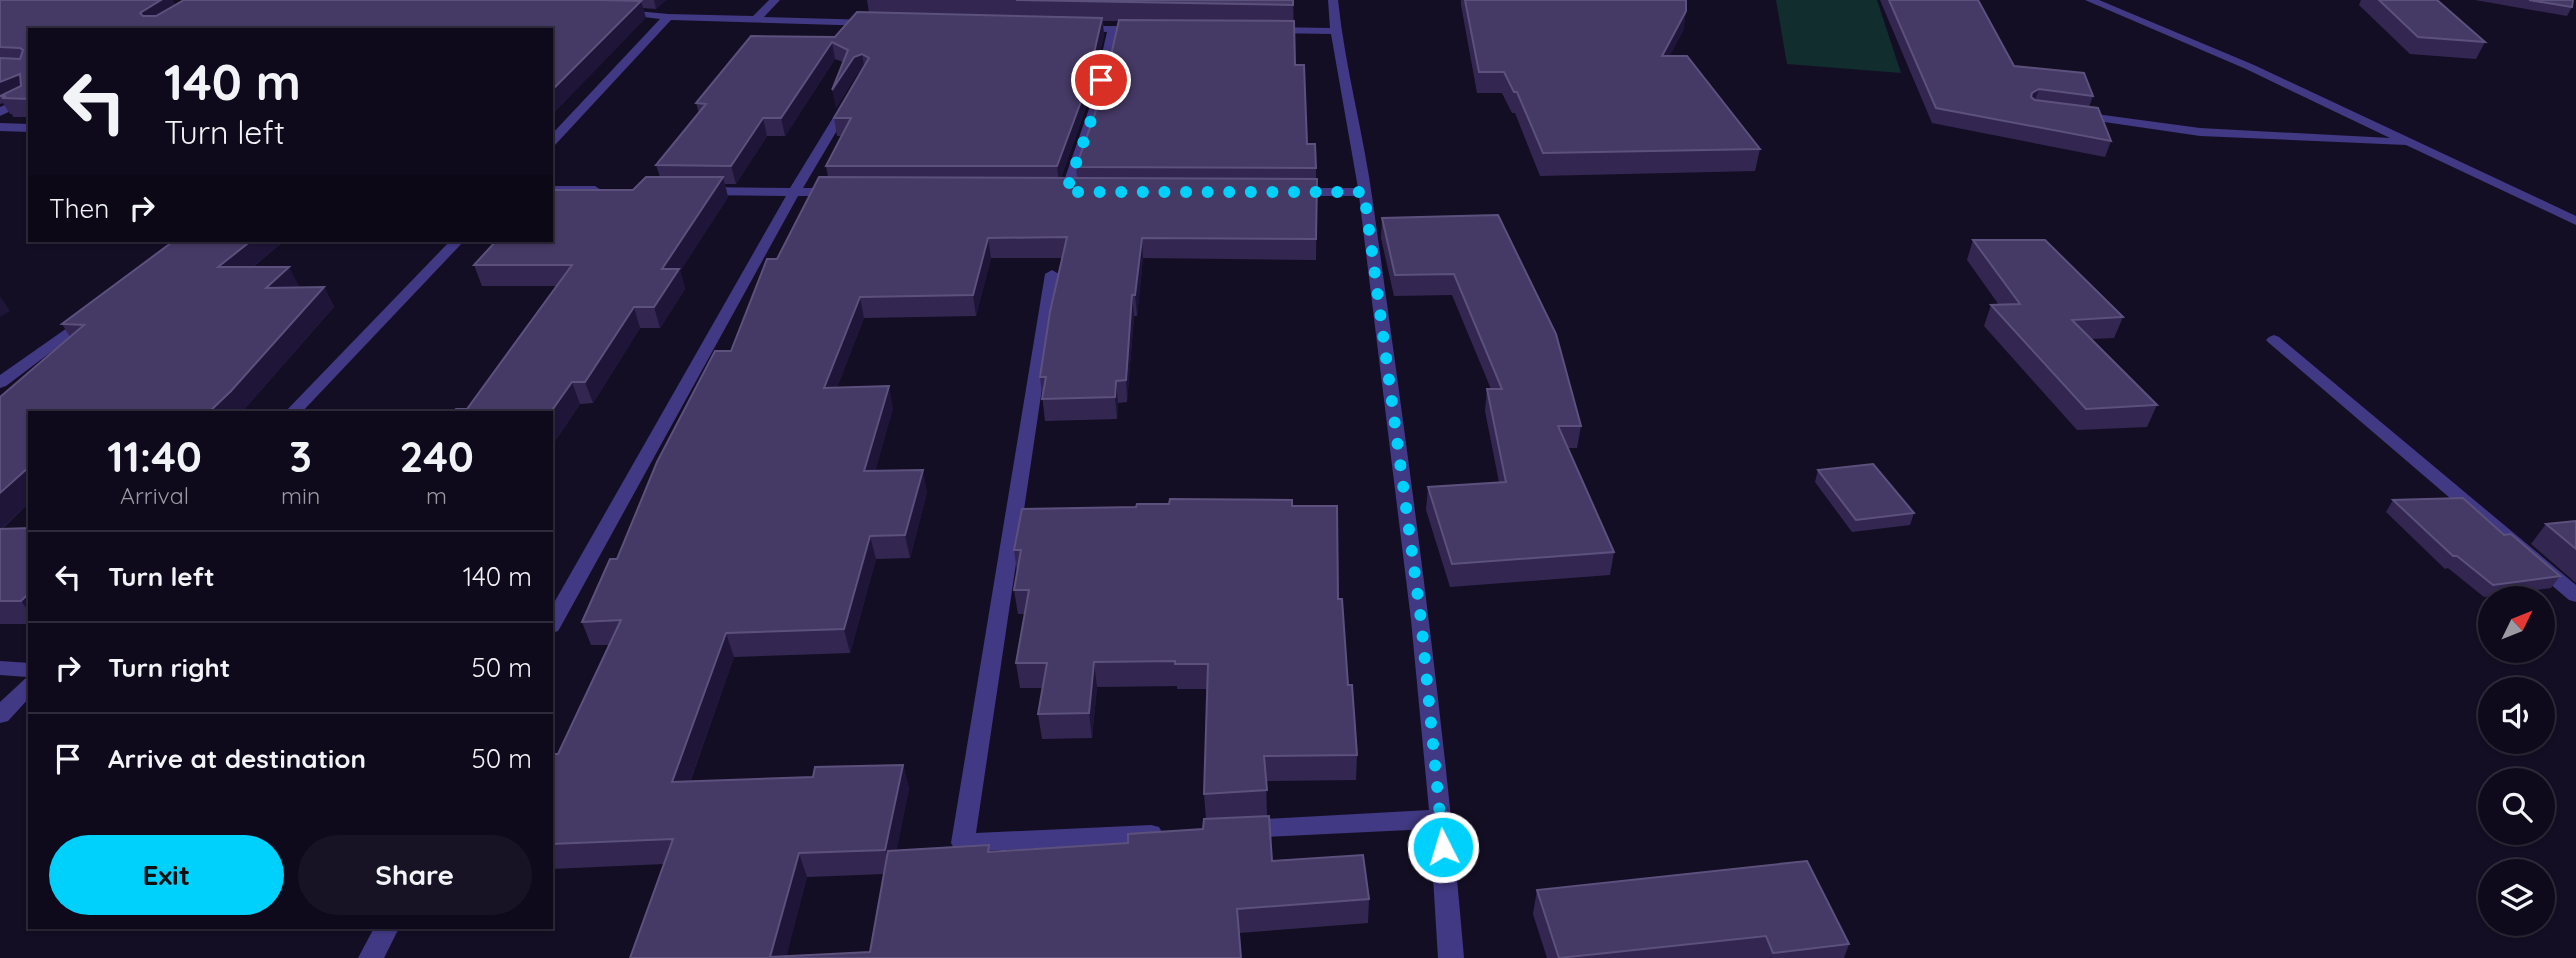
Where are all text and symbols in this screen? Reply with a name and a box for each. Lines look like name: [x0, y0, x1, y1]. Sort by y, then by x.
pin: [1071, 50, 1131, 110]
text: 140 m: [164, 51, 301, 112]
icon: left: [49, 56, 140, 147]
icon: arrive: [1082, 61, 1120, 99]
text: Turn left: [164, 112, 285, 152]
icon: right: [123, 189, 161, 227]
text: Then: [49, 192, 109, 225]
text: 11:40: [107, 430, 202, 483]
text: 3: [289, 430, 312, 483]
text: 240: [399, 430, 474, 483]
text: Arrival: [120, 481, 189, 510]
text: min: [281, 481, 320, 510]
text: m: [426, 481, 447, 510]
icon: left: [49, 558, 87, 596]
text: Turn left: [108, 560, 215, 593]
text: 140 m: [463, 560, 532, 593]
north arrow: [2478, 586, 2555, 663]
map controls: [2478, 586, 2555, 936]
icon: right: [49, 649, 87, 687]
text: Turn right: [108, 651, 230, 684]
text: 50 m: [472, 651, 532, 684]
button: sound: [2478, 677, 2555, 754]
icon: arrive: [49, 740, 87, 778]
text: Arrive at destination: [108, 742, 366, 775]
text: 50 m: [472, 742, 532, 775]
button: search: [2478, 768, 2555, 845]
position arrow: [1406, 810, 1480, 884]
button: Exit: [49, 835, 284, 915]
button: Share: [298, 835, 532, 915]
button: layers: [2478, 859, 2555, 936]

